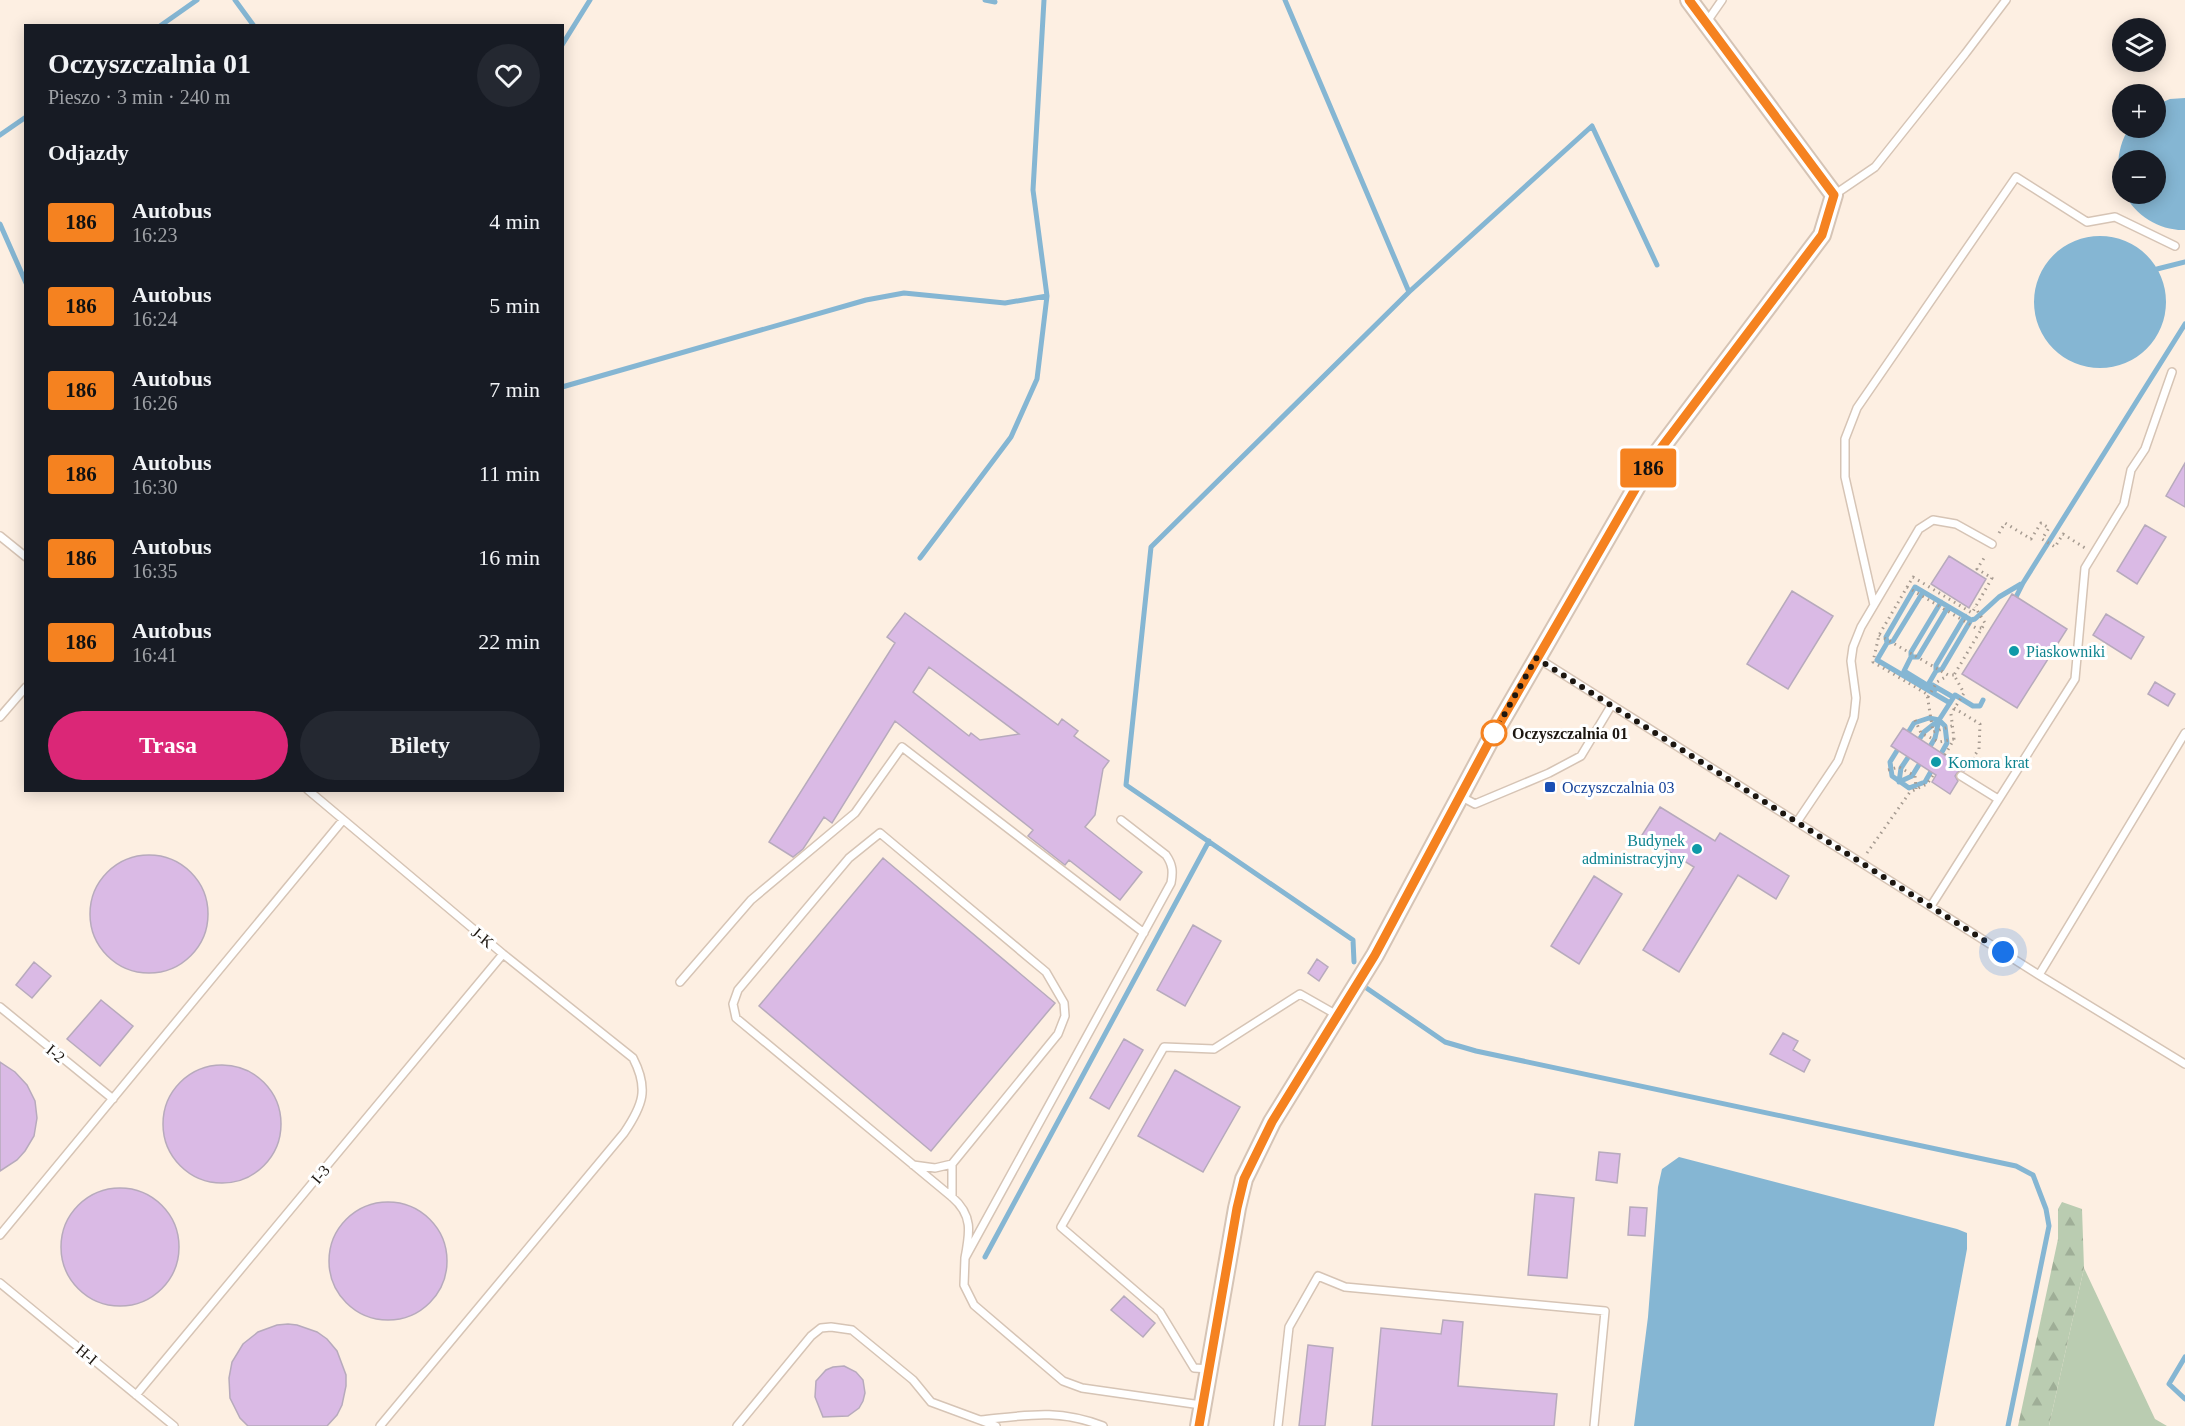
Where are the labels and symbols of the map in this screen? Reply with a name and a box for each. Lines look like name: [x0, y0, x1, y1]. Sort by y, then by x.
line badge: 186: [1614, 448, 1682, 488]
place label: Piaskowniki: [2026, 643, 2106, 660]
marker: Piaskowniki: [2007, 644, 2021, 658]
marker: Oczyszczalnia 01: [1481, 720, 1507, 746]
place label: Oczyszczalnia 01: [1512, 725, 1628, 743]
place label: Komora krat: [1948, 754, 2030, 771]
marker: Komora krat: [1929, 755, 1943, 769]
place label: Oczyszczalnia 03: [1562, 779, 1674, 797]
marker: Oczyszczalnia 03: [1543, 780, 1557, 794]
place label: Budynek administracyjny: [1582, 832, 1685, 868]
marker: Budynek administracyjny: [1690, 842, 1704, 856]
street label: J-K: [468, 923, 497, 952]
your location: [1988, 937, 2018, 967]
street label: I-2: [43, 1041, 68, 1066]
street label: I-3: [308, 1162, 333, 1187]
street label: H-I: [73, 1341, 101, 1368]

